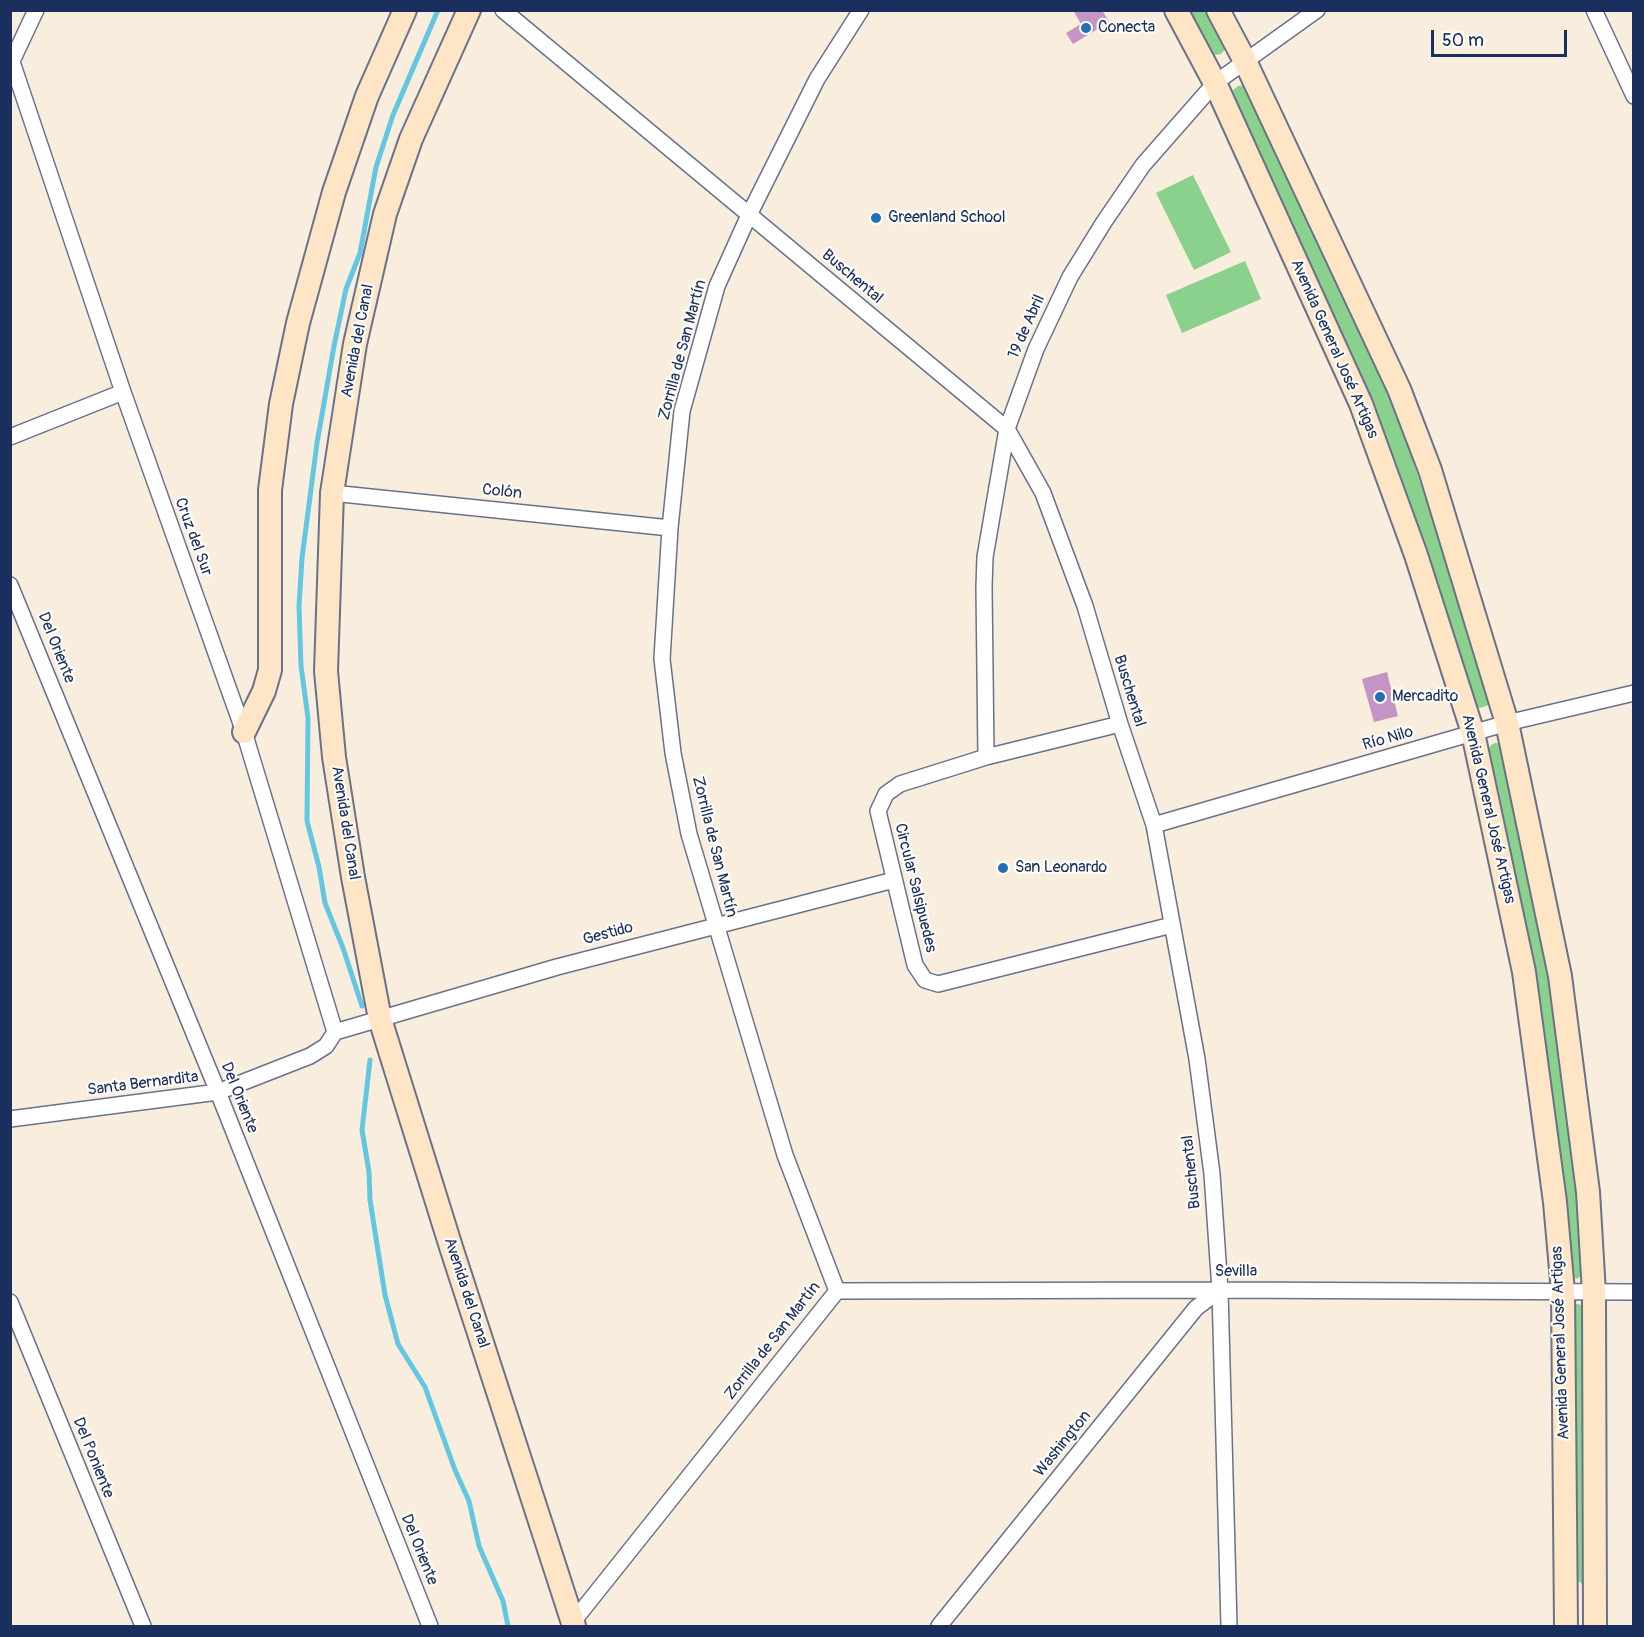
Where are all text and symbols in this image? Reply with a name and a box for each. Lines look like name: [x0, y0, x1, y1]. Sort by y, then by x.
place label: Conecta: [1098, 18, 1155, 38]
scale bar: [1434, 18, 1570, 56]
marker: Conecta: [1079, 21, 1093, 35]
text: 50 m: [1442, 29, 1484, 52]
place label: Greenland School: [888, 208, 1006, 228]
marker: Greenland School: [869, 211, 883, 225]
street label: Buschental: [817, 246, 887, 308]
street label: Avenida General José Artigas: [1286, 257, 1382, 441]
street label: Zorrilla de San Martín: [655, 278, 711, 422]
street label: Avenida del Canal: [338, 283, 378, 399]
street label: 19 de Abril: [1004, 292, 1050, 362]
street label: Colón: [481, 480, 523, 504]
street label: Cruz del Sur: [170, 495, 216, 579]
street label: Del Oriente: [33, 610, 79, 686]
street label: Buschental: [1109, 653, 1149, 729]
place label: Mercadito: [1392, 687, 1458, 707]
marker: Mercadito: [1373, 690, 1387, 704]
street label: Avenida General José Artigas: [1457, 712, 1519, 906]
street label: Río Nilo: [1360, 723, 1416, 755]
street label: Avenida del Canal: [327, 765, 363, 881]
street label: Zorrilla de San Martín: [687, 775, 741, 919]
street label: Circular Salsipuedes: [890, 822, 940, 954]
place label: San Leonardo: [1015, 858, 1107, 878]
marker: San Leonardo: [996, 861, 1010, 875]
street label: Gestido: [581, 918, 635, 950]
street label: Del Oriente: [216, 1060, 262, 1136]
street label: Santa Bernardita: [86, 1068, 200, 1100]
street label: Buschental: [1179, 1134, 1205, 1210]
street label: Avenida del Canal: [439, 1235, 493, 1351]
street label: Avenida General José Artigas: [1548, 1246, 1574, 1440]
street label: Sevilla: [1215, 1262, 1257, 1282]
street label: Zorrilla de San Martín: [721, 1278, 825, 1404]
street label: Washington: [1030, 1407, 1096, 1481]
street label: Del Poniente: [68, 1415, 118, 1501]
street label: Del Oriente: [396, 1512, 442, 1588]

